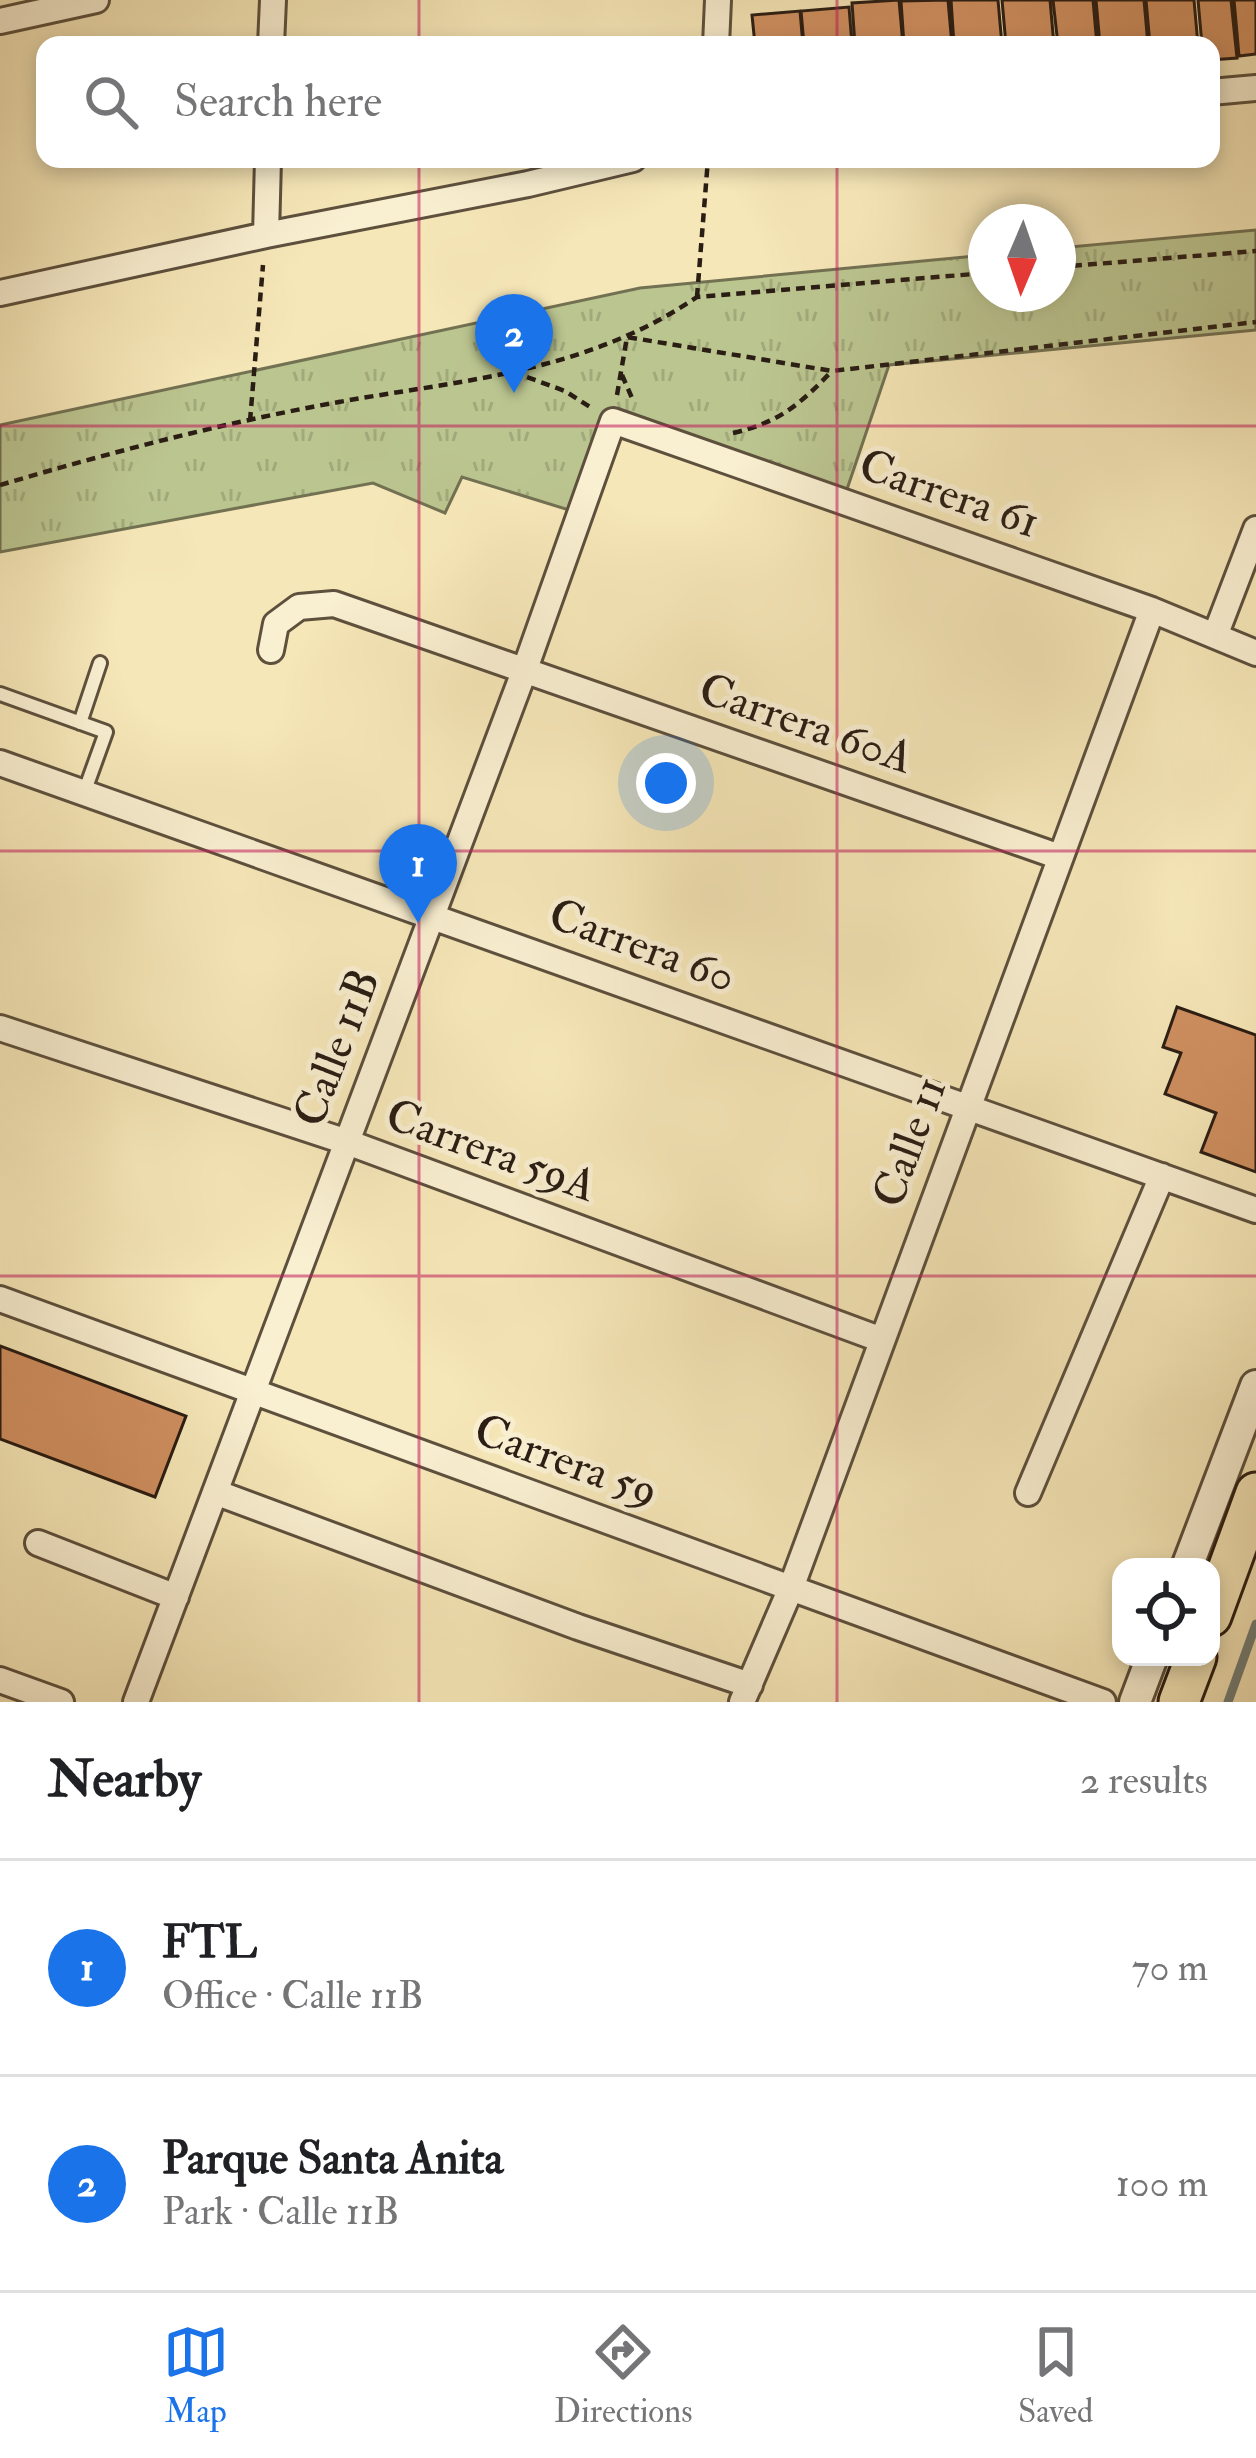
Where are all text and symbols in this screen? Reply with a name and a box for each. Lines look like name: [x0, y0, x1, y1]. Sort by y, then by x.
search box: [36, 36, 1220, 168]
icon: search: [78, 69, 144, 135]
text: Search here: [174, 74, 382, 130]
north arrow: [968, 204, 1076, 312]
pin: 2: [475, 294, 553, 393]
street label: Carrera 61: [852, 437, 1046, 551]
street label: Carrera 60A: [692, 661, 920, 787]
your location: [636, 753, 696, 813]
pin: 1: [379, 824, 457, 923]
street label: Carrera 60: [541, 887, 743, 1005]
street label: Calle 11B: [281, 961, 393, 1135]
street label: Calle 11: [861, 1069, 959, 1215]
street label: Carrera 59A: [378, 1087, 604, 1215]
street label: Carrera 59: [467, 1402, 665, 1520]
map controls: [1112, 1558, 1220, 1666]
button: locate: [1112, 1558, 1220, 1666]
text: Nearby: [48, 1748, 201, 1812]
text: 2 results: [1080, 1756, 1208, 1805]
text: FTL: [162, 1915, 257, 1971]
text: 1: [80, 1943, 94, 1992]
text: 70 m: [1132, 1943, 1208, 1992]
text: Office · Calle 11B: [162, 1971, 423, 2020]
text: Parque Santa Anita: [162, 2131, 503, 2187]
text: 2: [77, 2159, 97, 2208]
text: 100 m: [1116, 2159, 1208, 2208]
text: Park · Calle 11B: [162, 2187, 399, 2236]
tab: Map: [163, 2319, 229, 2432]
tab: Directions: [554, 2319, 693, 2432]
tab: Saved: [1018, 2319, 1093, 2432]

